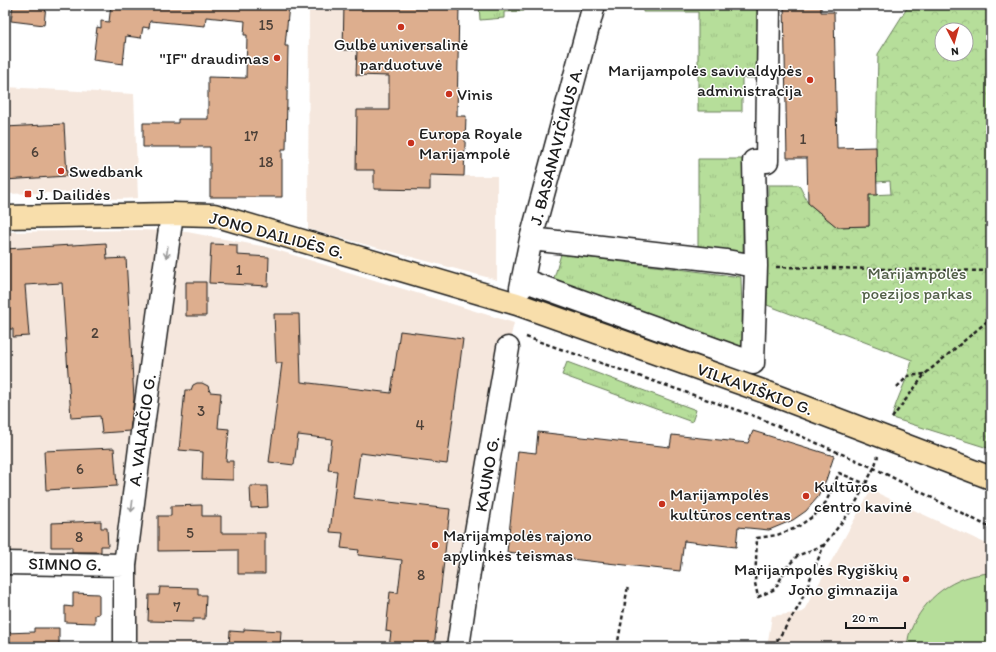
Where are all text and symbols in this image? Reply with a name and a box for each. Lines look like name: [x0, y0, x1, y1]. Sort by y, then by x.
house number: 15: [259, 16, 274, 34]
marker: Gulbė universalinė parduotuvė: [396, 22, 406, 32]
north arrow: [934, 22, 974, 62]
place label: Gulbė universalinė parduotuvė: [334, 34, 468, 74]
text: N: [951, 45, 959, 58]
place label: "IF" draudimas: [160, 48, 269, 68]
marker: "IF" draudimas: [272, 53, 282, 63]
place label: Marijampolės savivaldybės administracija: [608, 60, 802, 100]
street label: J. BASANAVIČIAUS A.: [525, 65, 587, 227]
marker: Marijampolės savivaldybės administracija: [805, 75, 815, 85]
place label: Vinis: [457, 84, 493, 104]
marker: Vinis: [444, 89, 454, 99]
place label: Europa Royale Marijampolė: [419, 123, 522, 163]
house number: 17: [244, 127, 259, 145]
house number: 1: [800, 130, 807, 148]
marker: Europa Royale Marijampolė: [406, 138, 416, 148]
house number: 6: [31, 143, 39, 161]
house number: 18: [258, 153, 274, 171]
place label: Swedbank: [69, 161, 143, 181]
marker: Swedbank: [56, 166, 66, 176]
place label: J. Dailidės: [36, 184, 110, 204]
marker: J. Dailidės: [23, 189, 33, 199]
street label: JONO DAILIDĖS G.: [207, 207, 347, 263]
one-way arrow: [163, 245, 171, 258]
house number: 1: [236, 261, 243, 279]
park label: Marijampolės poezijos parkas: [862, 263, 972, 303]
house number: 2: [91, 324, 99, 342]
street label: VILKAVIŠKIO G.: [694, 359, 816, 419]
street label: A. VALAIČIO G.: [124, 373, 160, 487]
house number: 3: [197, 402, 205, 420]
house number: 4: [415, 416, 425, 434]
street label: KAUNO G.: [471, 435, 503, 513]
house number: 6: [76, 460, 84, 478]
place label: Kultūros centro kavinė: [814, 476, 912, 516]
place label: Marijampolės kultūros centras: [670, 484, 791, 524]
marker: Kultūros centro kavinė: [801, 491, 811, 501]
one-way arrow: [129, 499, 136, 512]
marker: Marijampolės kultūros centras: [657, 499, 667, 509]
house number: 5: [186, 524, 194, 542]
place label: Marijampolės rajono apylinkės teismas: [443, 525, 592, 565]
house number: 8: [75, 528, 83, 546]
marker: Marijampolės rajono apylinkės teismas: [430, 540, 440, 550]
street label: SIMNO G.: [28, 553, 102, 575]
place label: Marijampolės Rygiškių Jono gimnazija: [734, 559, 899, 599]
house number: 8: [417, 566, 425, 584]
marker: Marijampolės Rygiškių Jono gimnazija: [901, 574, 911, 584]
house number: 7: [173, 598, 181, 616]
scale bar: [846, 604, 905, 630]
text: 20 m: [852, 611, 879, 625]

